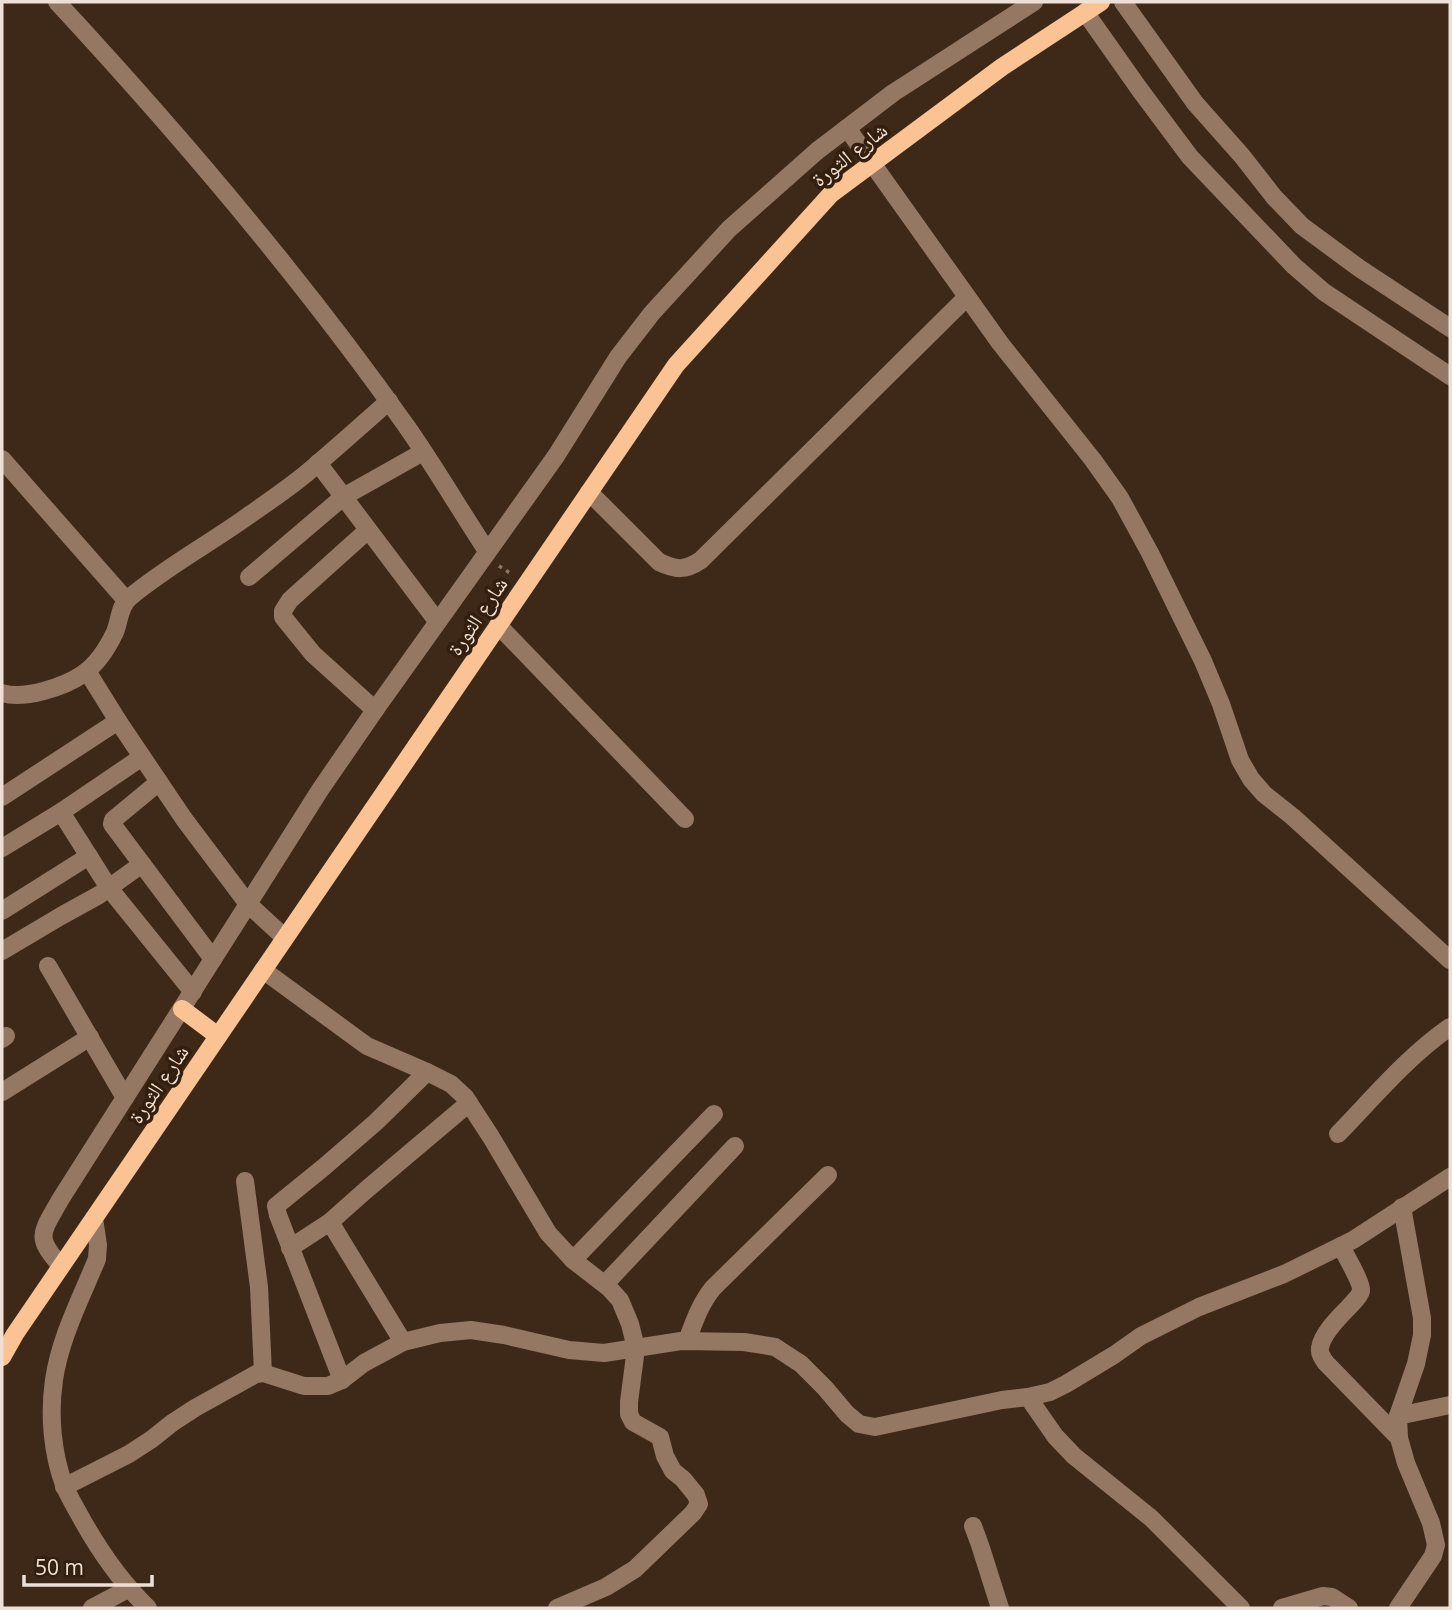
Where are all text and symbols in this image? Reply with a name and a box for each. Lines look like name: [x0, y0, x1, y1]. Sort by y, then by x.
street label: شارع الثورة: [805, 116, 893, 192]
street label: شارع الثورة: [441, 571, 513, 661]
street label: شارع الثورة: [122, 1039, 194, 1129]
scale bar: [24, 1544, 152, 1588]
text: 50 m: [35, 1553, 84, 1581]

